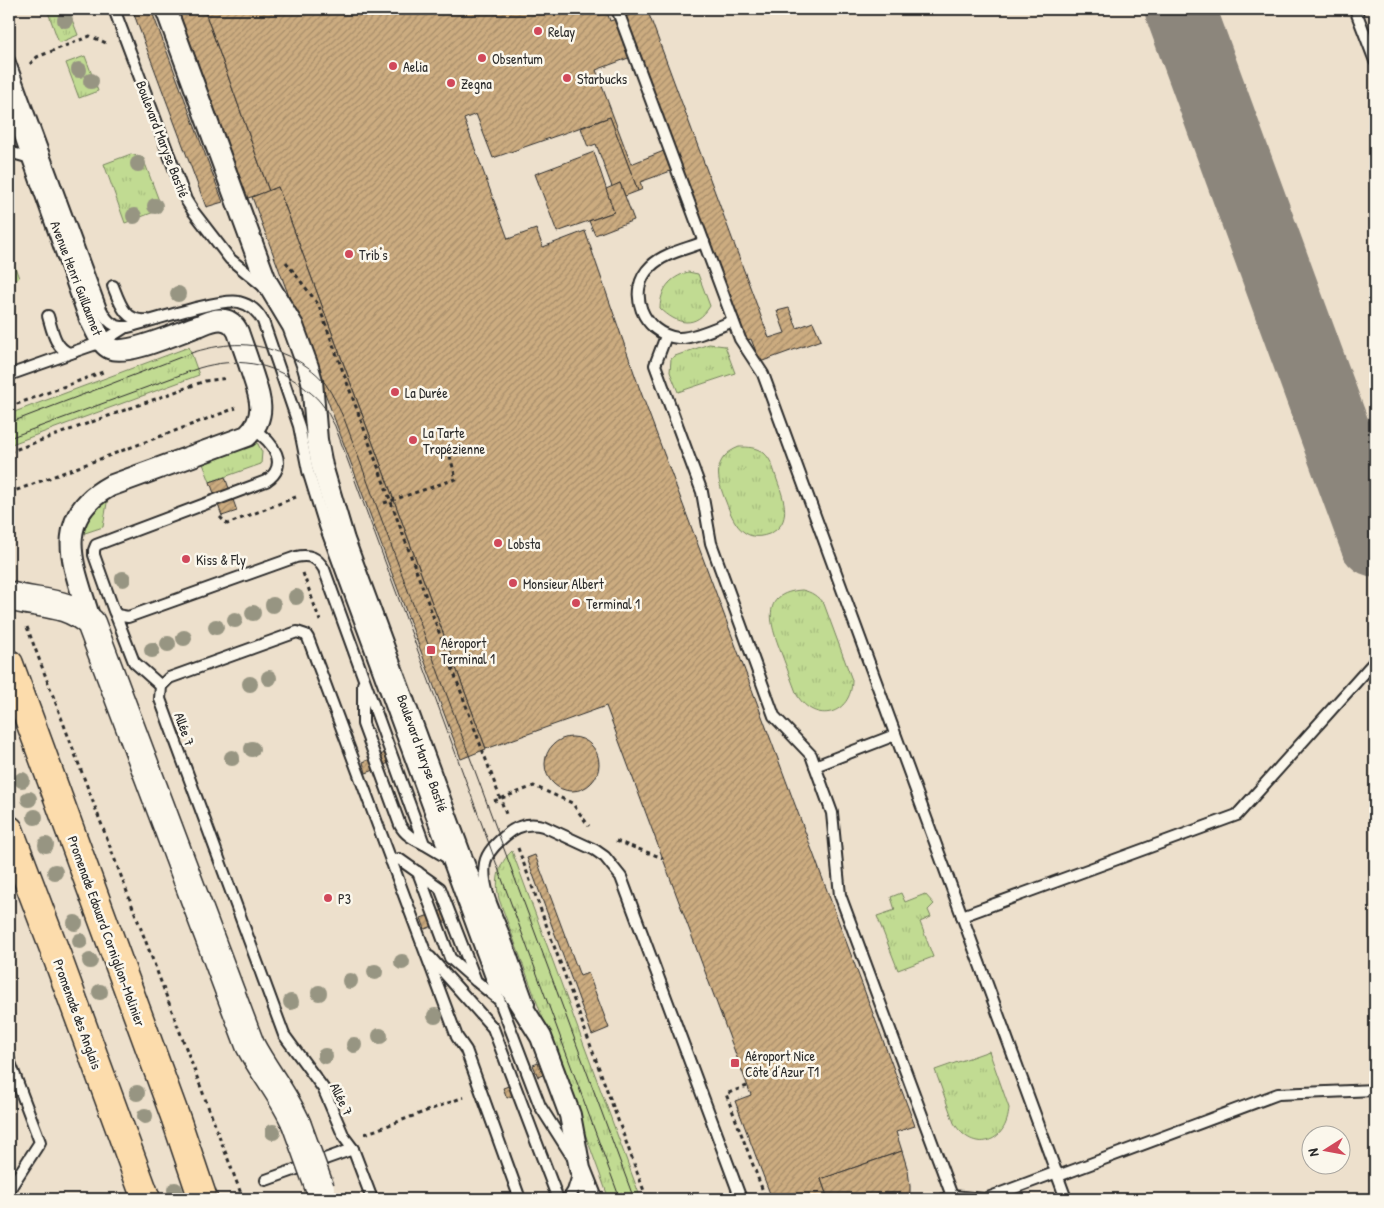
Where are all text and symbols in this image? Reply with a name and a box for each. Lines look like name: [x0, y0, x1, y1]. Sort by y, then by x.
place label: Relay: [548, 22, 575, 42]
marker: Relay: [532, 25, 544, 37]
place label: Obsentum: [492, 49, 543, 68]
marker: Obsentum: [476, 52, 488, 64]
place label: Aelia: [403, 57, 428, 76]
marker: Aelia: [387, 60, 399, 72]
place label: Starbucks: [577, 69, 627, 88]
marker: Starbucks: [561, 72, 573, 84]
place label: Zegna: [461, 74, 492, 94]
marker: Zegna: [445, 77, 457, 89]
street label: Boulevard Maryse Bastié: [131, 78, 194, 201]
street label: Avenue Henri Guillaumet: [46, 218, 108, 338]
place label: Trib's: [359, 245, 388, 264]
marker: Trib's: [343, 248, 355, 260]
place label: La Durée: [405, 383, 448, 402]
marker: La Durée: [389, 386, 401, 398]
place label: La Tarte Tropézienne: [423, 423, 486, 459]
marker: La Tarte Tropézienne: [407, 434, 419, 446]
place label: Lobsta: [508, 534, 541, 553]
marker: Lobsta: [492, 537, 504, 549]
place label: Kiss & Fly: [196, 550, 246, 570]
marker: Kiss & Fly: [180, 553, 192, 565]
place label: Monsieur Albert: [523, 574, 604, 593]
marker: Monsieur Albert: [507, 577, 519, 589]
place label: Terminal 1: [586, 594, 640, 613]
marker: Terminal 1: [570, 597, 582, 609]
place label: Aéroport Terminal 1: [441, 633, 495, 668]
marker: Aéroport Terminal 1: [425, 644, 437, 656]
street label: Boulevard Maryse Bastié: [392, 692, 453, 815]
street label: Allée 7: [170, 710, 200, 748]
street label: Promenade Edouard Corniglion-Molinier: [63, 833, 151, 1030]
place label: P3: [338, 889, 351, 908]
marker: P3: [322, 892, 334, 904]
street label: Promenade des Anglais: [48, 956, 107, 1072]
place label: Aéroport Nice Côte d’Azur T1: [745, 1046, 819, 1081]
marker: Aéroport Nice Côte d’Azur T1: [729, 1057, 741, 1069]
street label: Allée 7: [326, 1079, 358, 1119]
north arrow: [1302, 1126, 1352, 1176]
text: N: [1303, 1147, 1323, 1158]

